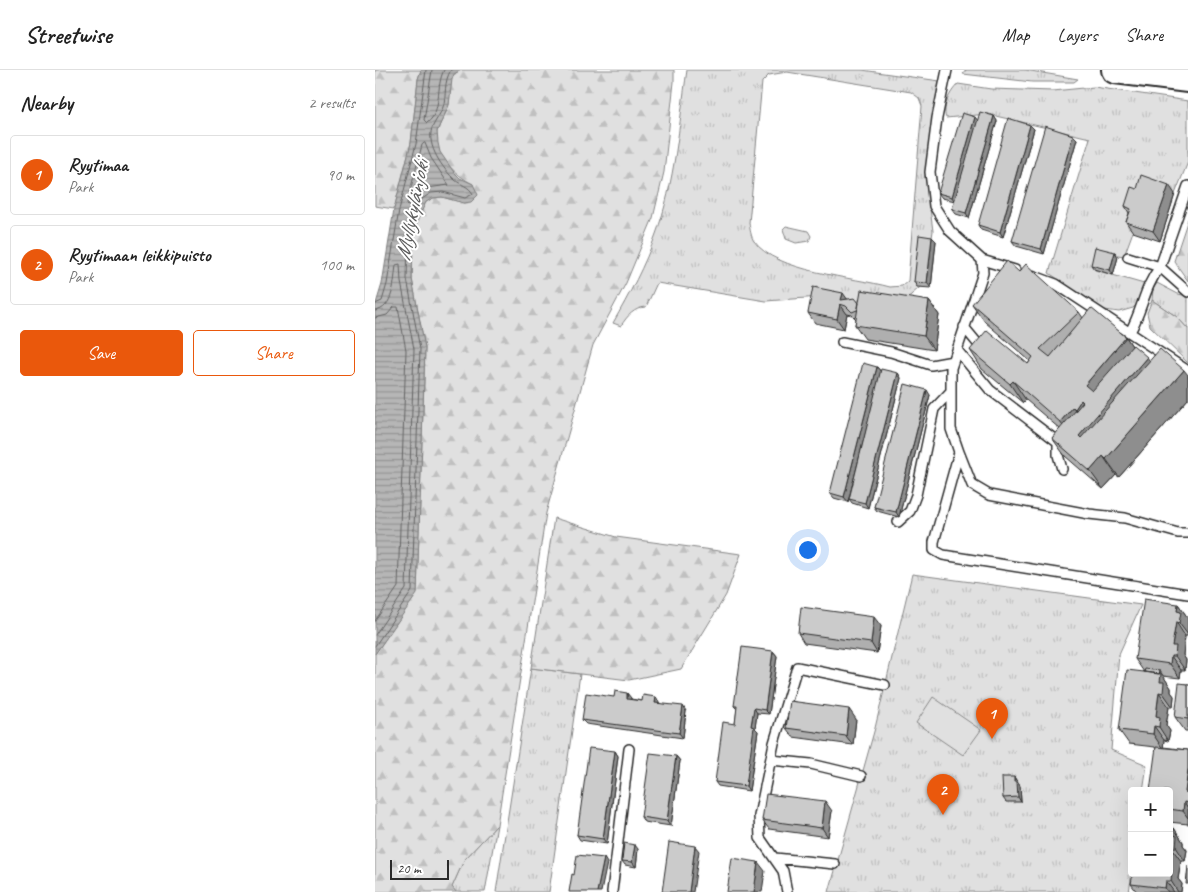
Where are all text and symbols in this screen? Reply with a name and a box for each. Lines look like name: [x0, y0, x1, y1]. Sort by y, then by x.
text: Streetwise: [25, 20, 111, 50]
text: Map: [1002, 24, 1030, 46]
text: Layers: [1058, 24, 1097, 46]
text: Share: [1125, 24, 1163, 46]
text: Nearby: [20, 90, 73, 116]
text: 2 results: [308, 93, 355, 113]
text: Ryytimaa: [68, 153, 128, 177]
water label: Myllykylänjoki: [389, 153, 436, 263]
text: 1: [33, 165, 41, 185]
text: 90 m: [327, 165, 354, 185]
text: Park: [68, 177, 93, 197]
text: Ryytimaan leikkipuisto: [68, 243, 211, 267]
text: 2: [33, 255, 41, 275]
text: 100 m: [320, 255, 354, 275]
text: Park: [68, 267, 93, 287]
button: Save: [20, 330, 183, 376]
button: Share: [193, 330, 355, 376]
your location: [795, 537, 821, 563]
pin: 1: [976, 698, 1008, 739]
pin: 2: [927, 774, 959, 815]
map controls: [1128, 787, 1173, 877]
button: +: [1128, 787, 1173, 832]
button: −: [1128, 832, 1173, 877]
scale bar: [390, 857, 449, 880]
text: 20 m: [397, 860, 421, 877]

